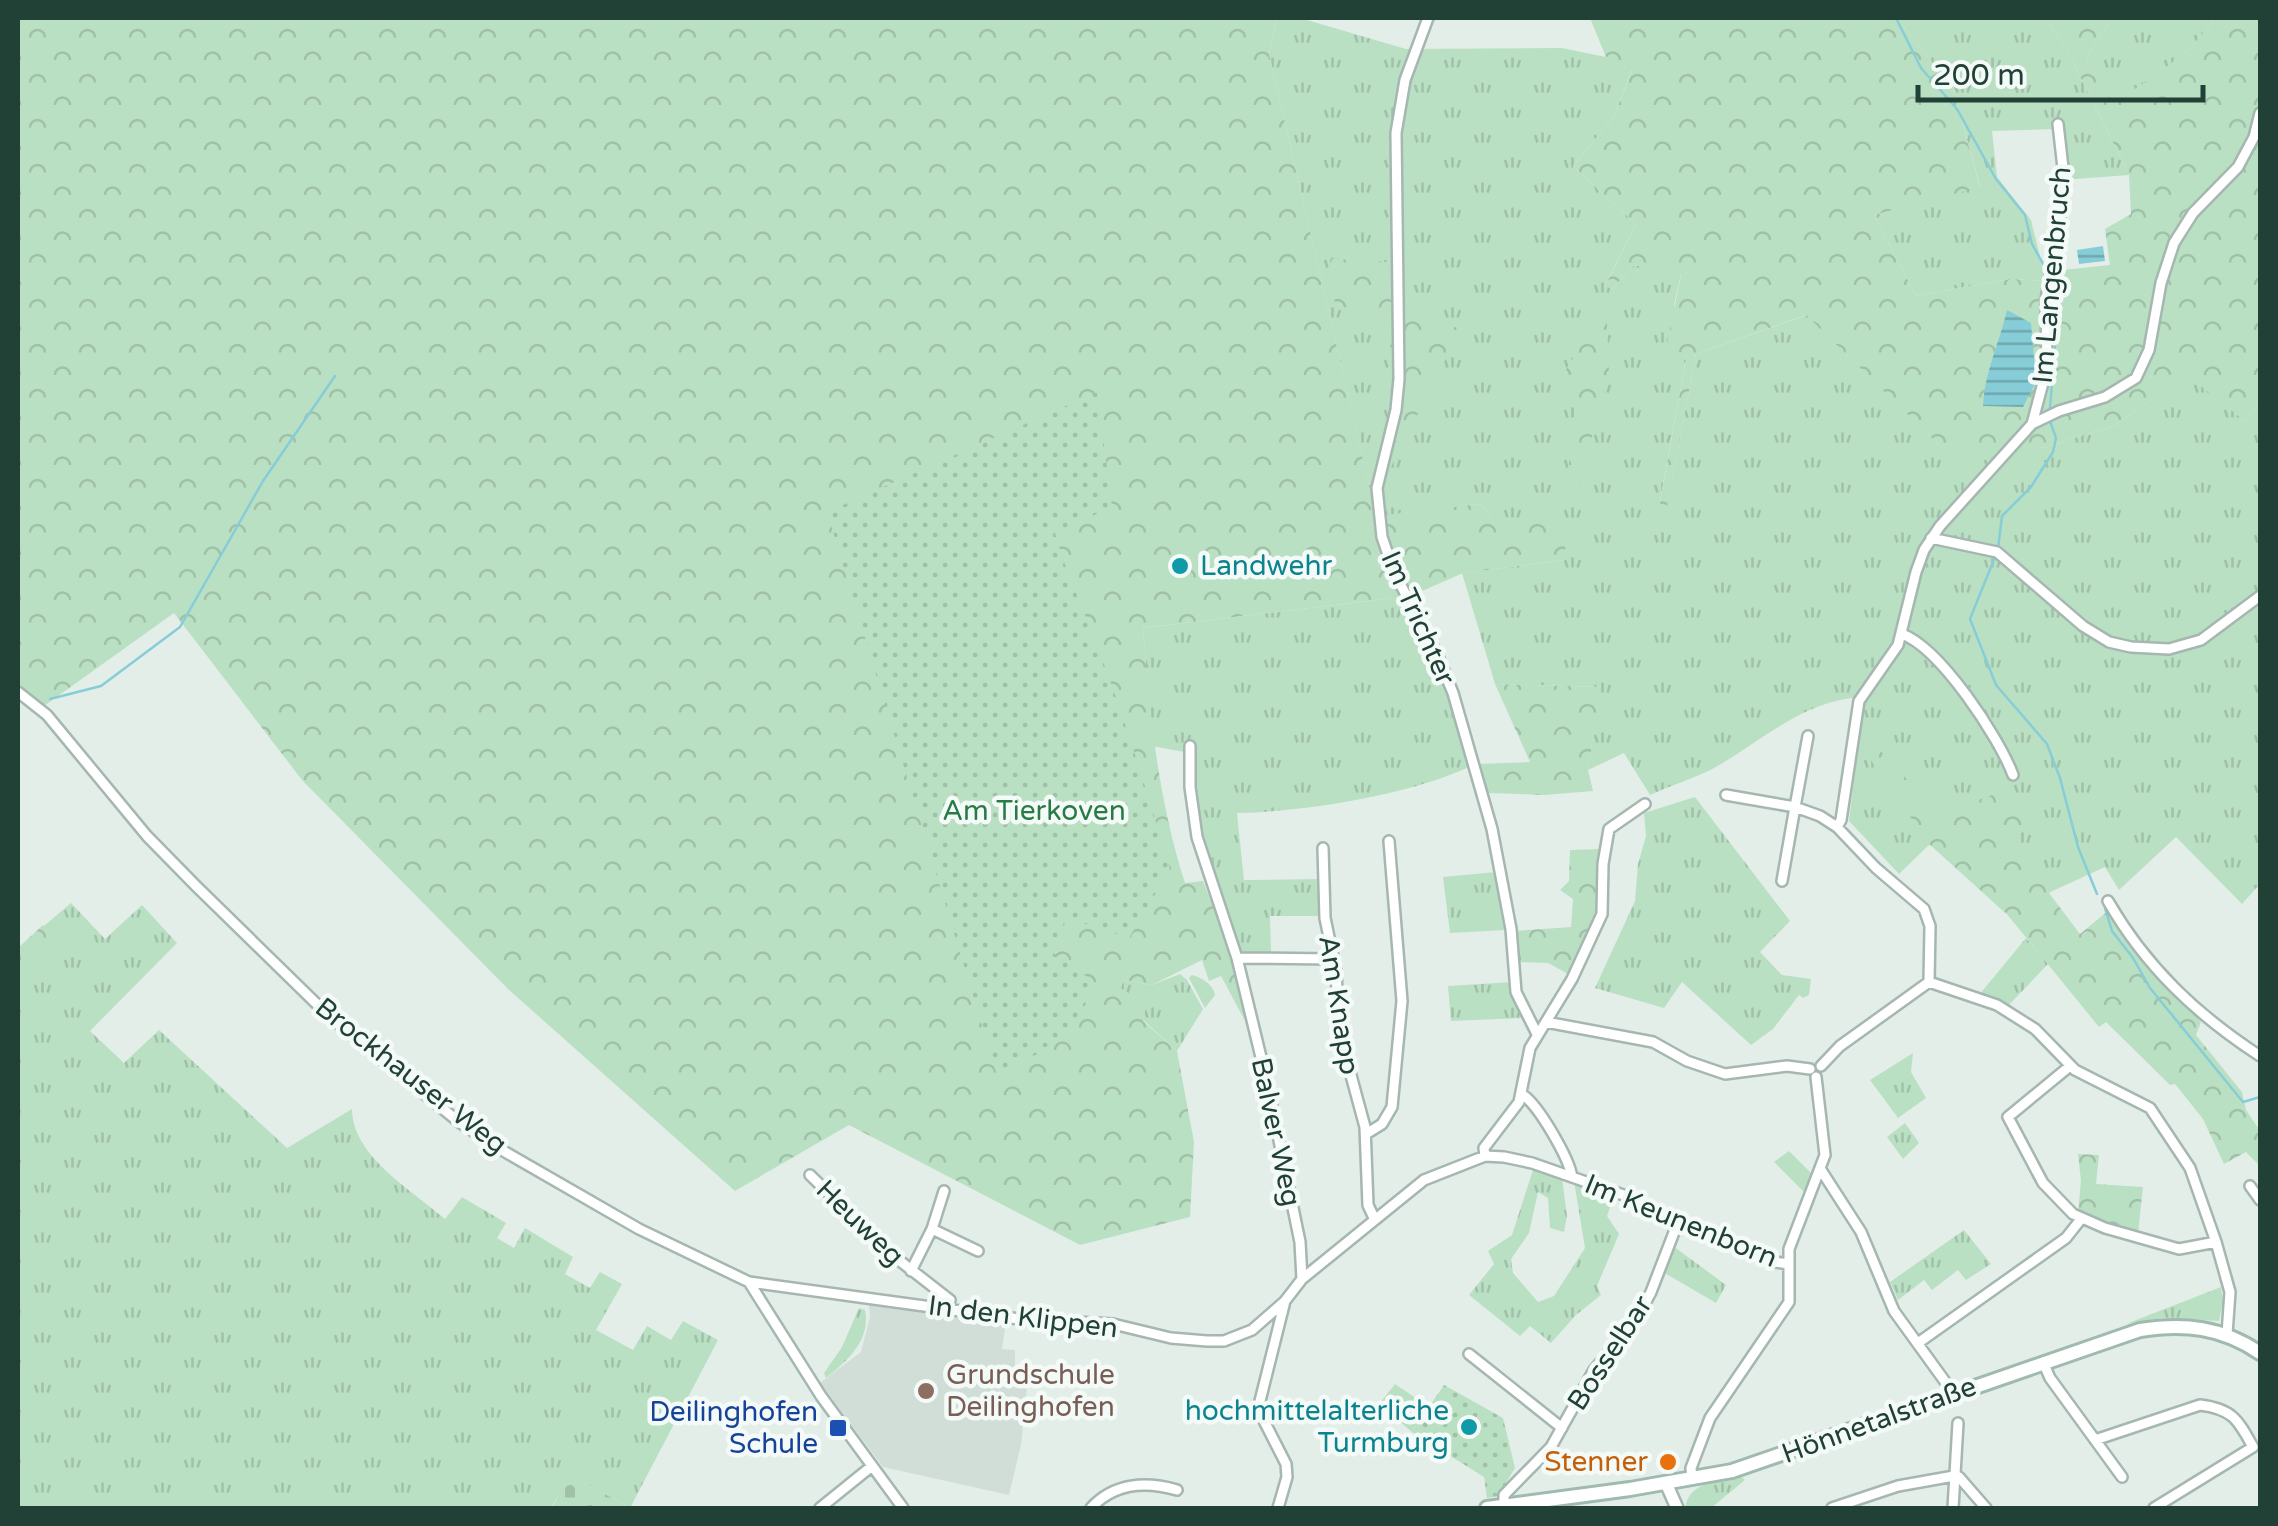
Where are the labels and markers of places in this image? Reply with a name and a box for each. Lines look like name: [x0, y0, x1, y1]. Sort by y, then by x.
place label: Landwehr: [1200, 549, 1332, 583]
marker: Landwehr: [1169, 555, 1191, 577]
place label: Grundschule Deilinghofen: [946, 1358, 1115, 1424]
marker: Grundschule Deilinghofen: [915, 1380, 937, 1402]
place label: hochmittelalterliche Turmburg: [1185, 1394, 1449, 1460]
place label: Deilinghofen Schule: [649, 1395, 818, 1461]
marker: hochmittelalterliche Turmburg: [1458, 1416, 1480, 1438]
marker: Deilinghofen Schule: [827, 1417, 849, 1439]
place label: Stenner: [1544, 1445, 1648, 1479]
marker: Stenner: [1657, 1451, 1679, 1473]

